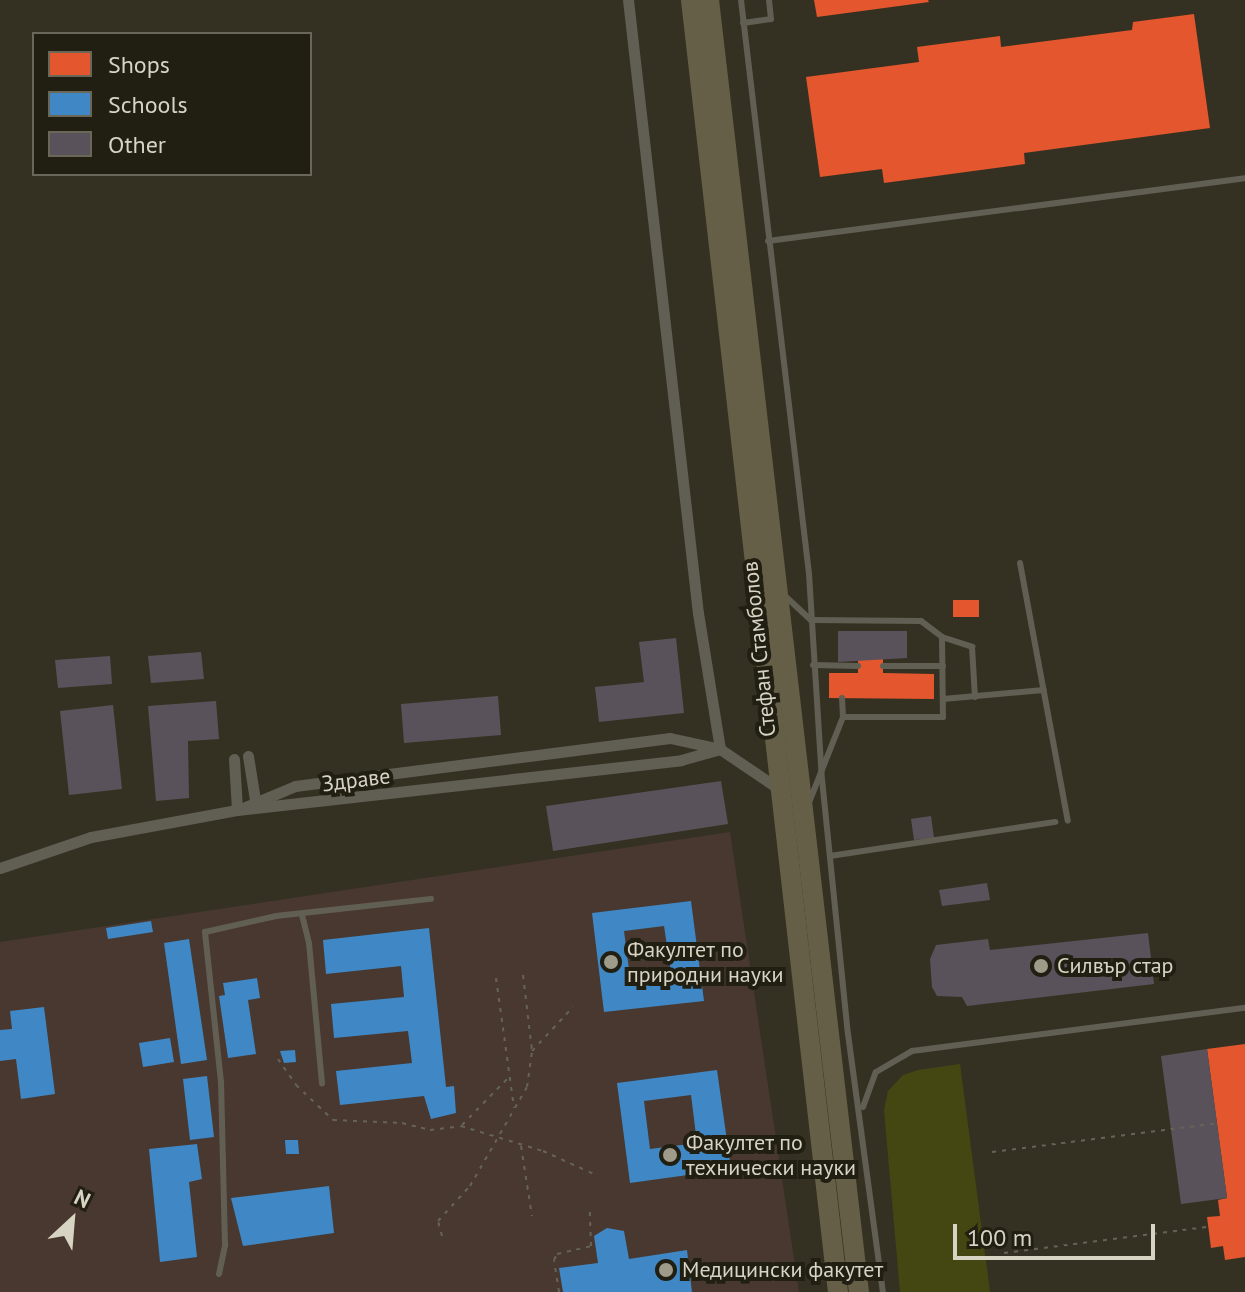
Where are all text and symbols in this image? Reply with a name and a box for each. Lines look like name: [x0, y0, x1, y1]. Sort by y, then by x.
legend: [32, 32, 312, 176]
text: Shops: [108, 49, 170, 80]
text: Schools: [108, 89, 188, 120]
text: Other: [108, 129, 166, 160]
street label: Стефан Стамболов: [737, 560, 781, 738]
street label: Здраве: [320, 763, 392, 797]
place label: Факултет по природни науки: [627, 936, 783, 988]
marker: Факултет по природни науки: [602, 953, 620, 971]
place label: Силвър стар: [1057, 953, 1173, 979]
marker: Силвър стар: [1032, 957, 1050, 975]
place label: Факултет по технически науки: [686, 1129, 856, 1180]
marker: Факултет по технически науки: [661, 1146, 679, 1164]
north arrow: [32, 1180, 112, 1260]
text: N: [70, 1183, 95, 1214]
scale bar: [957, 1208, 1159, 1258]
text: 100 m: [967, 1222, 1032, 1253]
place label: Медицински факутет: [682, 1257, 883, 1283]
marker: Медицински факутет: [657, 1261, 675, 1279]

